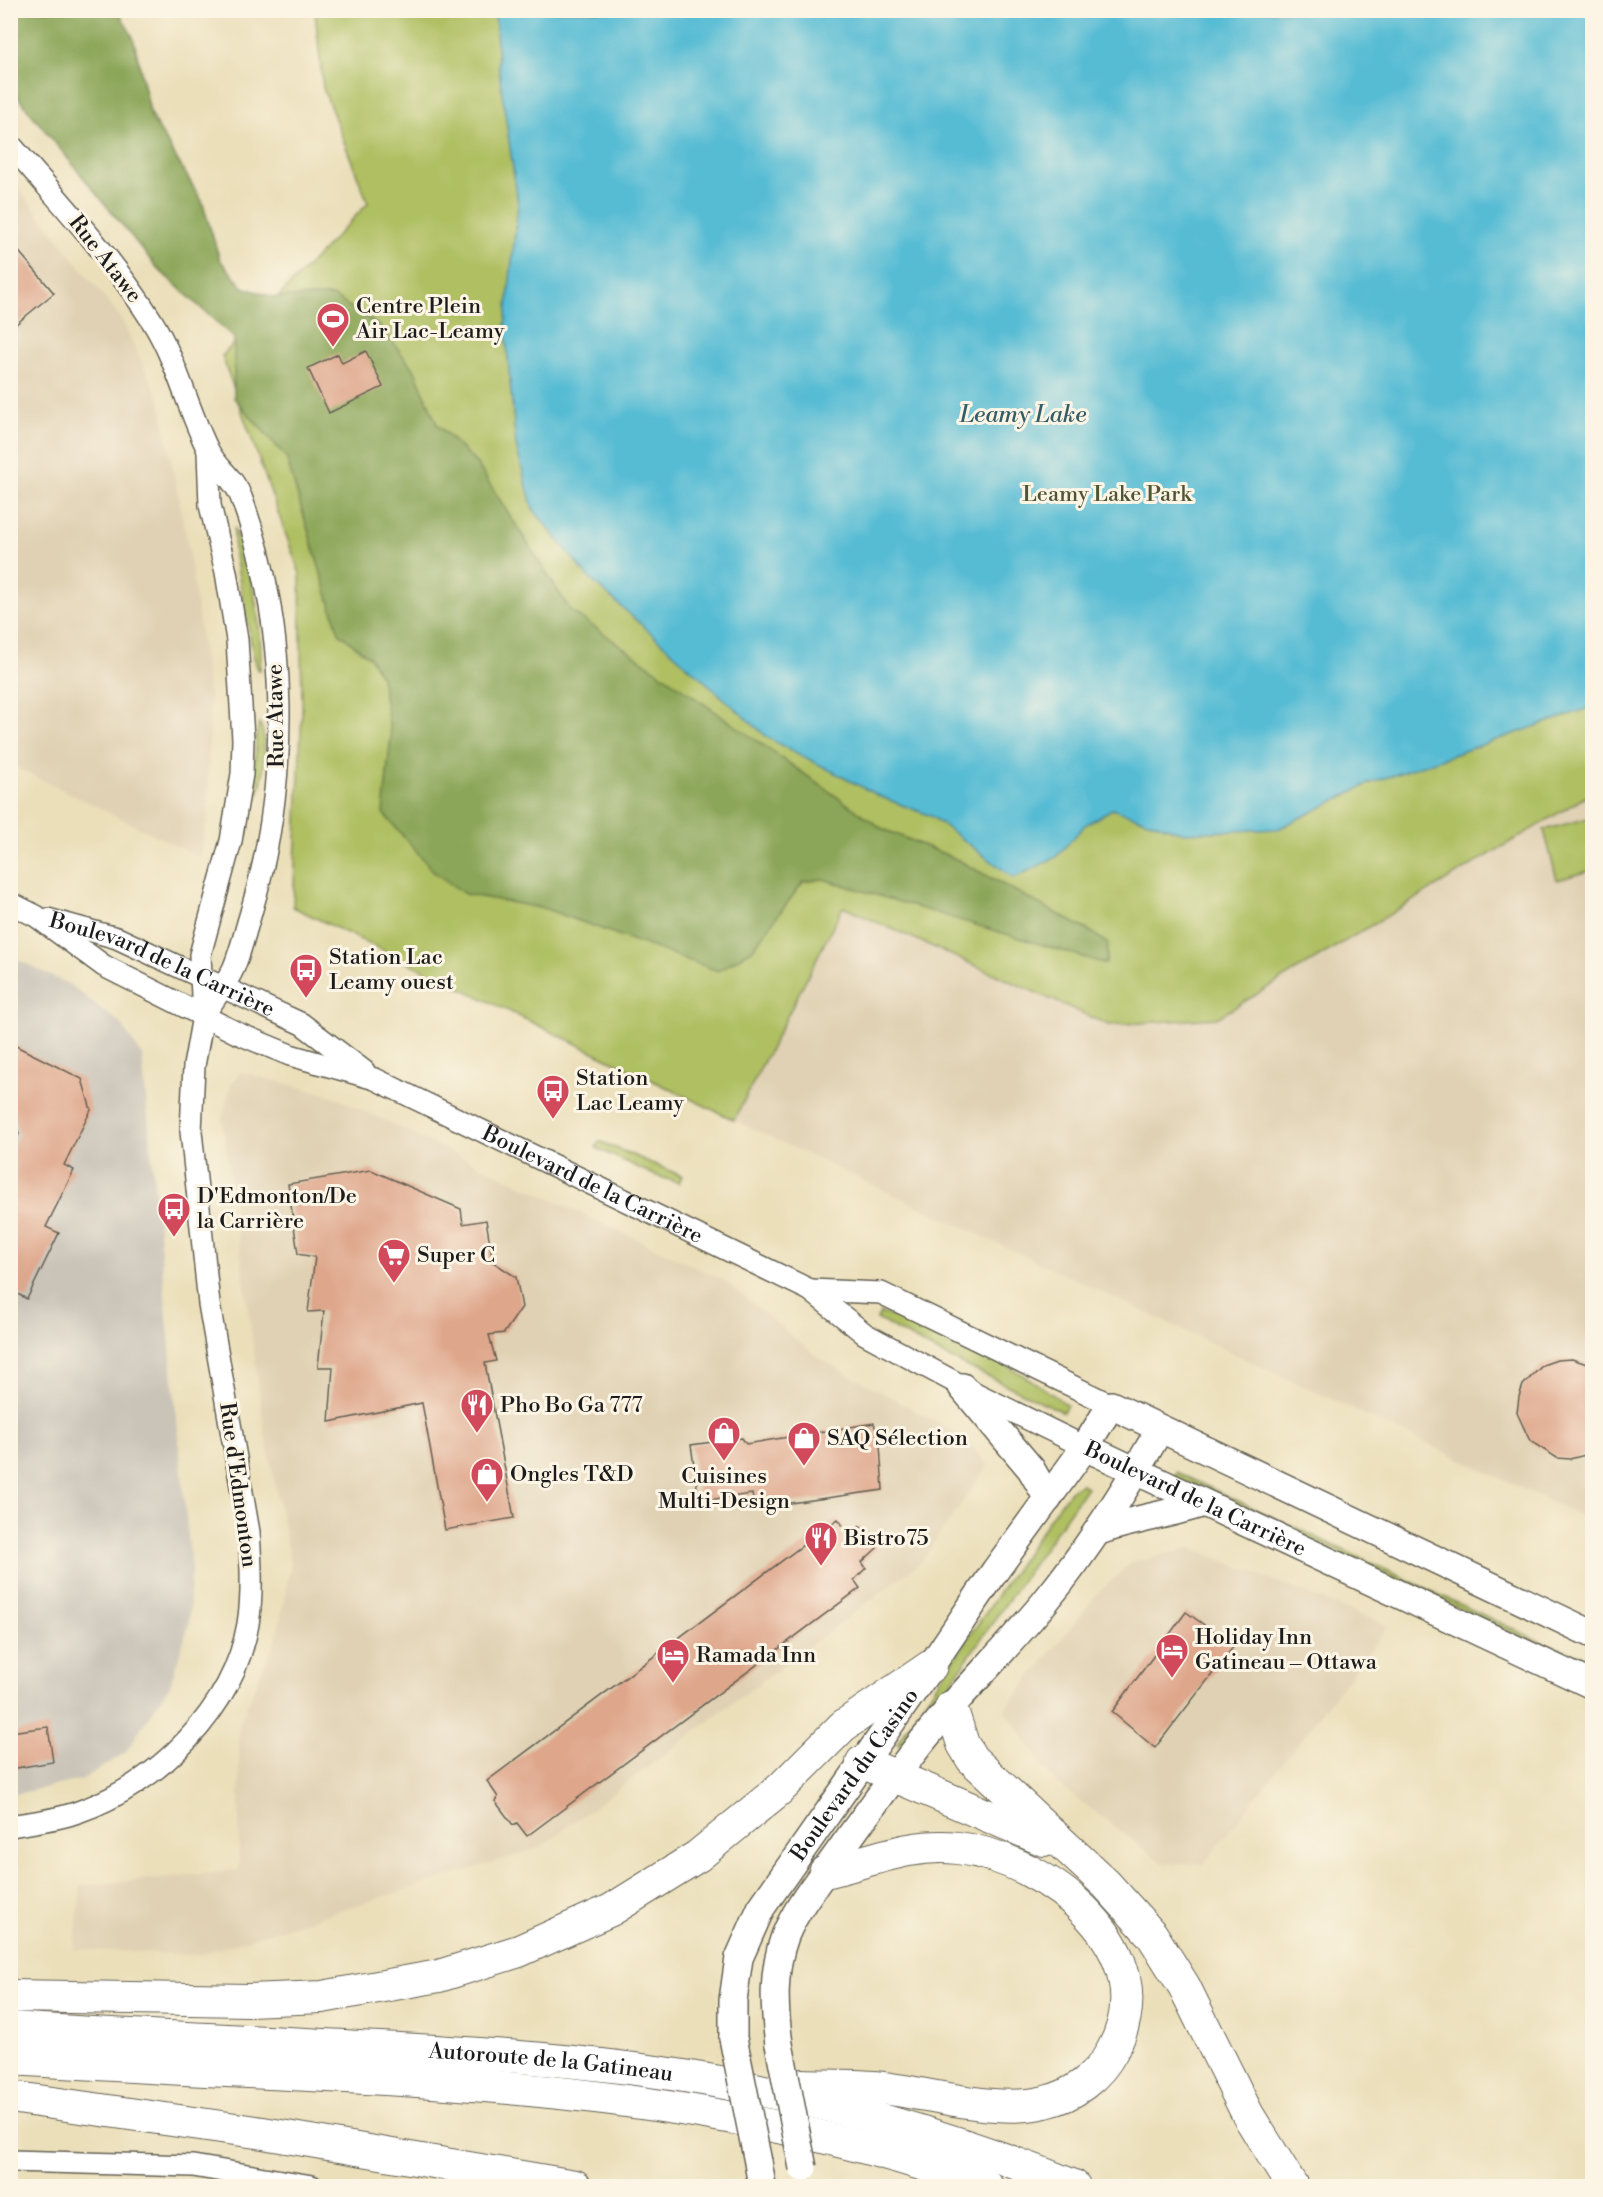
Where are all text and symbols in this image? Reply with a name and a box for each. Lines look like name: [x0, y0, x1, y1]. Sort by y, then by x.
street label: Rue Atawe: [62, 210, 148, 308]
place label: Centre Plein Air Lac-Leamy: [355, 293, 505, 345]
sports icon: Centre Plein Air Lac-Leamy: [315, 301, 351, 348]
water label: Leamy Lake: [959, 400, 1086, 430]
park label: Leamy Lake Park: [1022, 481, 1193, 508]
street label: Rue Atawe: [262, 664, 290, 768]
street label: Boulevard de la Carrière: [46, 906, 279, 1023]
place label: Station Lac Leamy ouest: [329, 944, 454, 996]
bus stop icon: Station Lac Leamy ouest: [288, 952, 324, 999]
place label: Station Lac Leamy: [576, 1065, 684, 1117]
bus stop icon: Station Lac Leamy: [535, 1073, 571, 1120]
street label: Boulevard de la Carrière: [477, 1119, 707, 1249]
place label: D'Edmonton/De la Carrière: [197, 1183, 357, 1235]
bus stop icon: D'Edmonton/De la Carrière: [156, 1191, 192, 1238]
supermarket icon: Super C: [376, 1237, 412, 1284]
place label: Super C: [417, 1242, 495, 1269]
restaurant icon: Pho Bo Ga 777: [459, 1387, 495, 1434]
place label: Pho Bo Ga 777: [500, 1392, 643, 1419]
street label: Rue d'Edmonton: [213, 1401, 263, 1569]
shop icon: Cuisines Multi-Design: [706, 1415, 742, 1462]
shop icon: SAQ Sélection: [786, 1420, 822, 1467]
place label: SAQ Sélection: [827, 1425, 968, 1452]
street label: Boulevard de la Carrière: [1079, 1435, 1311, 1562]
shop icon: Ongles T&D: [469, 1456, 505, 1503]
place label: Ongles T&D: [510, 1461, 634, 1488]
place label: Cuisines Multi-Design: [658, 1463, 790, 1515]
restaurant icon: Bistro75: [803, 1520, 839, 1567]
place label: Bistro75: [843, 1525, 929, 1552]
place label: Holiday Inn Gatineau – Ottawa: [1195, 1624, 1378, 1676]
hotel icon: Holiday Inn Gatineau – Ottawa: [1154, 1632, 1190, 1679]
hotel icon: Ramada Inn: [655, 1637, 691, 1684]
place label: Ramada Inn: [696, 1642, 816, 1669]
street label: Boulevard du Casino: [784, 1683, 925, 1867]
street label: Autoroute de la Gatineau: [427, 2037, 675, 2088]

